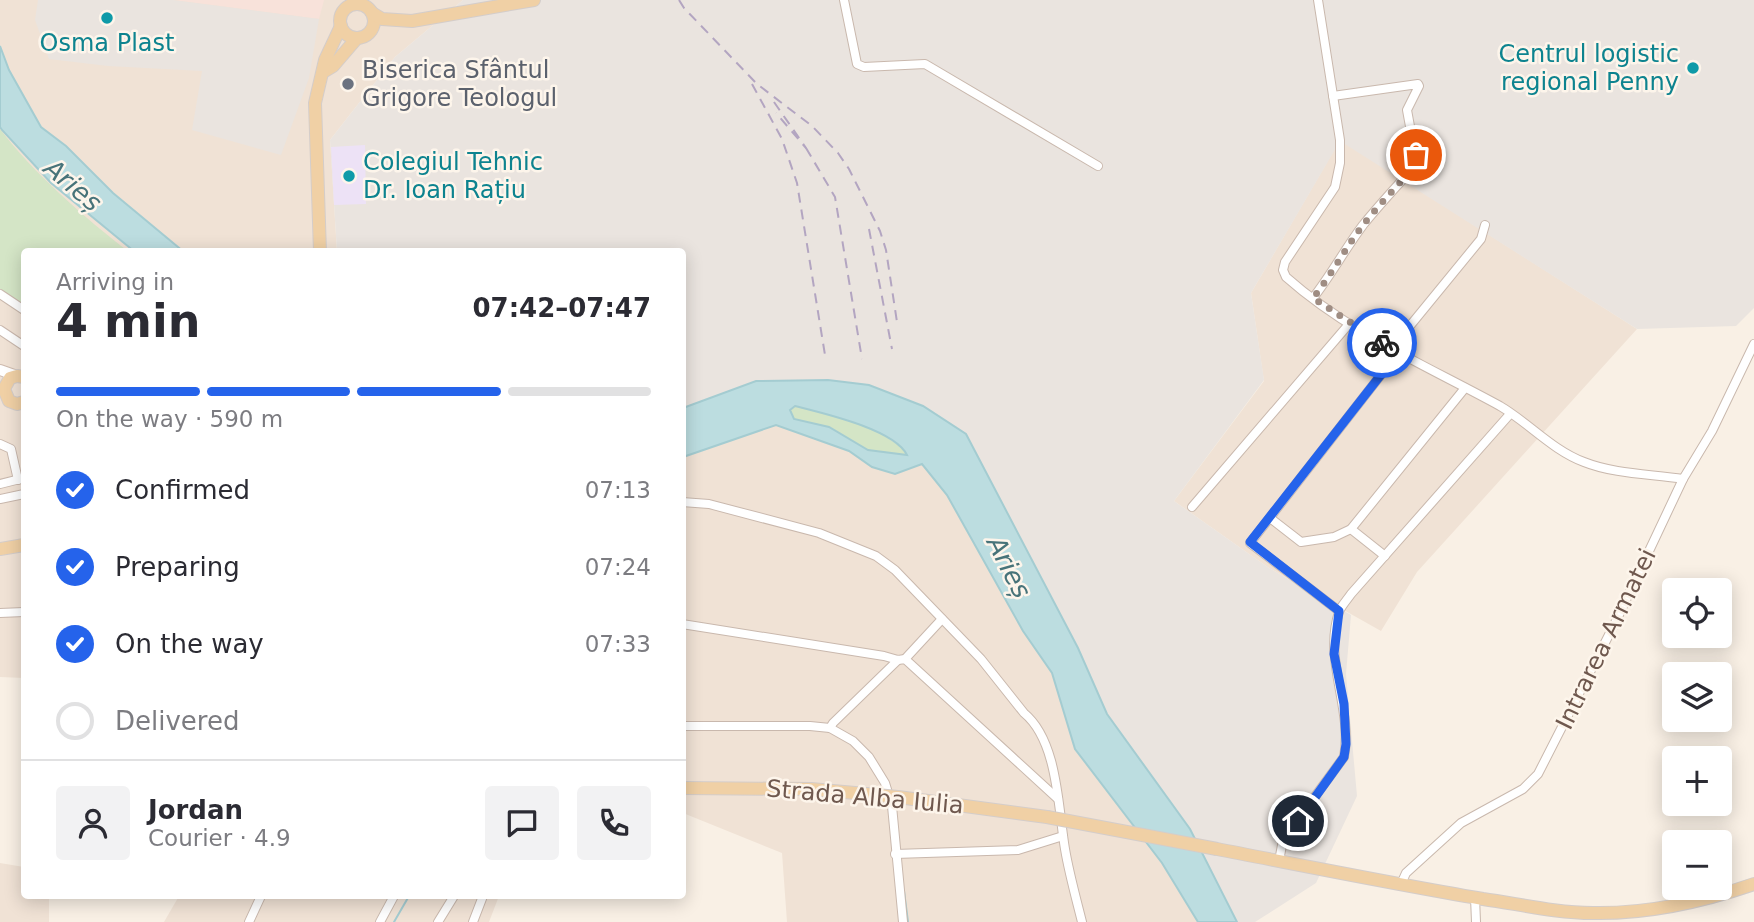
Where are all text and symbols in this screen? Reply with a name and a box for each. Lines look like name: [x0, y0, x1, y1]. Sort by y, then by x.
marker: Osma Plast: [99, 10, 115, 26]
place label: Osma Plast: [40, 29, 174, 57]
place label: Centrul logistic regional Penny: [1498, 40, 1679, 96]
place label: Biserica Sfântul Grigore Teologul: [362, 56, 557, 112]
marker: Centrul logistic regional Penny: [1685, 60, 1701, 76]
marker: Biserica Sfântul Grigore Teologul: [340, 76, 356, 92]
pin: [1386, 125, 1446, 185]
icon: bag: [1397, 136, 1435, 174]
place label: Colegiul Tehnic Dr. Ioan Rațiu: [363, 148, 543, 204]
water label: Arieș: [37, 151, 108, 217]
marker: Colegiul Tehnic Dr. Ioan Rațiu: [341, 168, 357, 184]
text: Arriving in: [56, 269, 174, 295]
text: 07:42–07:47: [472, 293, 651, 323]
text: 4 min: [56, 294, 200, 348]
courier: [1347, 308, 1417, 378]
icon: bike: [1363, 324, 1401, 362]
text: On the way · 590 m: [56, 406, 283, 432]
icon: check: [56, 471, 94, 509]
text: Confirmed: [115, 475, 250, 505]
text: 07:13: [585, 477, 651, 503]
water label: Arieș: [980, 529, 1037, 603]
street label: Intrarea Armatei: [1550, 544, 1662, 734]
icon: check: [56, 548, 94, 586]
text: Preparing: [115, 552, 240, 582]
text: 07:24: [585, 554, 651, 580]
map controls: [1662, 578, 1732, 900]
button: locate: [1662, 578, 1732, 648]
icon: check: [56, 625, 94, 663]
text: On the way: [115, 629, 264, 659]
text: 07:33: [585, 631, 651, 657]
button: layers: [1662, 662, 1732, 732]
text: Delivered: [115, 706, 239, 736]
button: +: [1662, 746, 1732, 816]
street label: Strada Alba Iulia: [765, 774, 965, 820]
button: person: [56, 786, 130, 860]
button: chat: [485, 786, 559, 860]
button: phone: [577, 786, 651, 860]
pin: [1268, 791, 1328, 851]
text: Jordan: [148, 795, 243, 825]
icon: home: [1279, 802, 1317, 840]
text: Courier · 4.9: [148, 825, 291, 851]
button: −: [1662, 830, 1732, 900]

